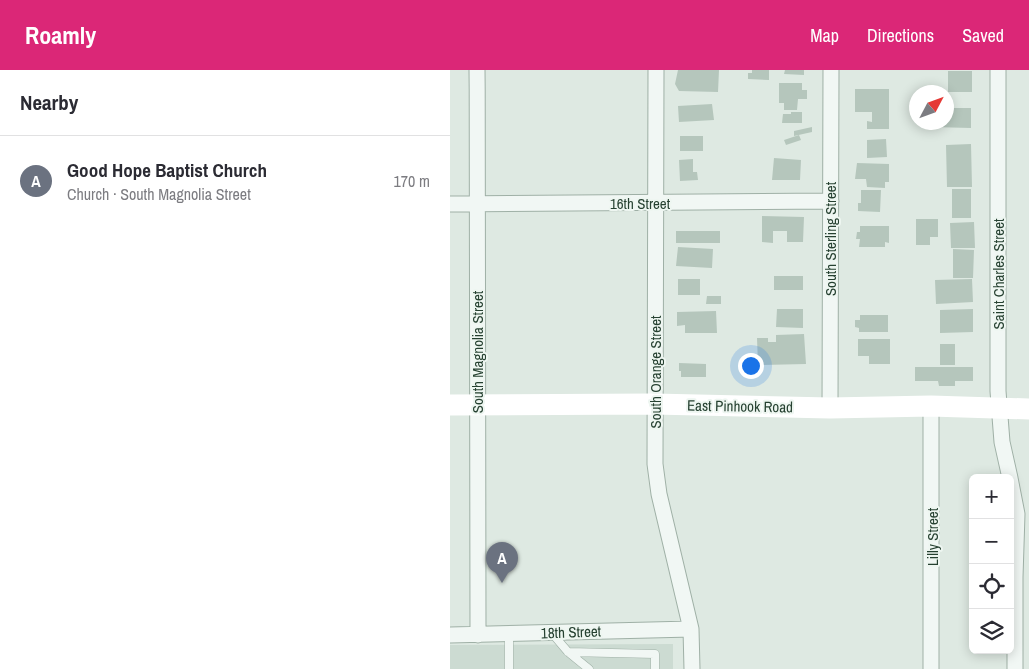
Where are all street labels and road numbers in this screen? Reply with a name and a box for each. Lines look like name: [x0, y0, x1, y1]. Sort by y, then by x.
street label: South Sterling Street: [820, 181, 841, 296]
street label: 16th Street: [610, 193, 671, 214]
street label: Saint Charles Street: [988, 218, 1009, 329]
street label: South Magnolia Street: [467, 290, 488, 413]
street label: South Orange Street: [645, 315, 666, 428]
street label: East Pinhook Road: [687, 395, 793, 417]
street label: Lilly Street: [922, 507, 943, 566]
street label: 18th Street: [541, 620, 602, 644]

